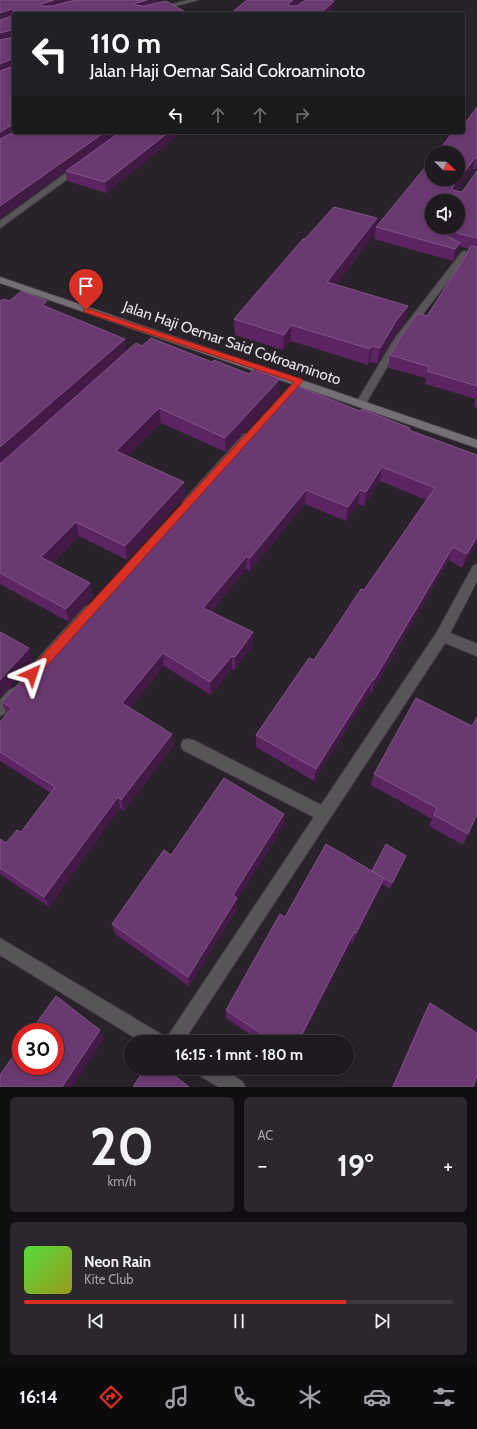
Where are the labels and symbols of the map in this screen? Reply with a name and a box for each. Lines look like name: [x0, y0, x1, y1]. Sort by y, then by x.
north arrow: [425, 146, 465, 186]
pin: [69, 269, 103, 310]
street label: Jalan Haji Oemar Said Cokroaminoto: [120, 297, 343, 389]
position arrow: [11, 653, 53, 695]
speed limit sign: 30: [12, 1023, 64, 1075]

